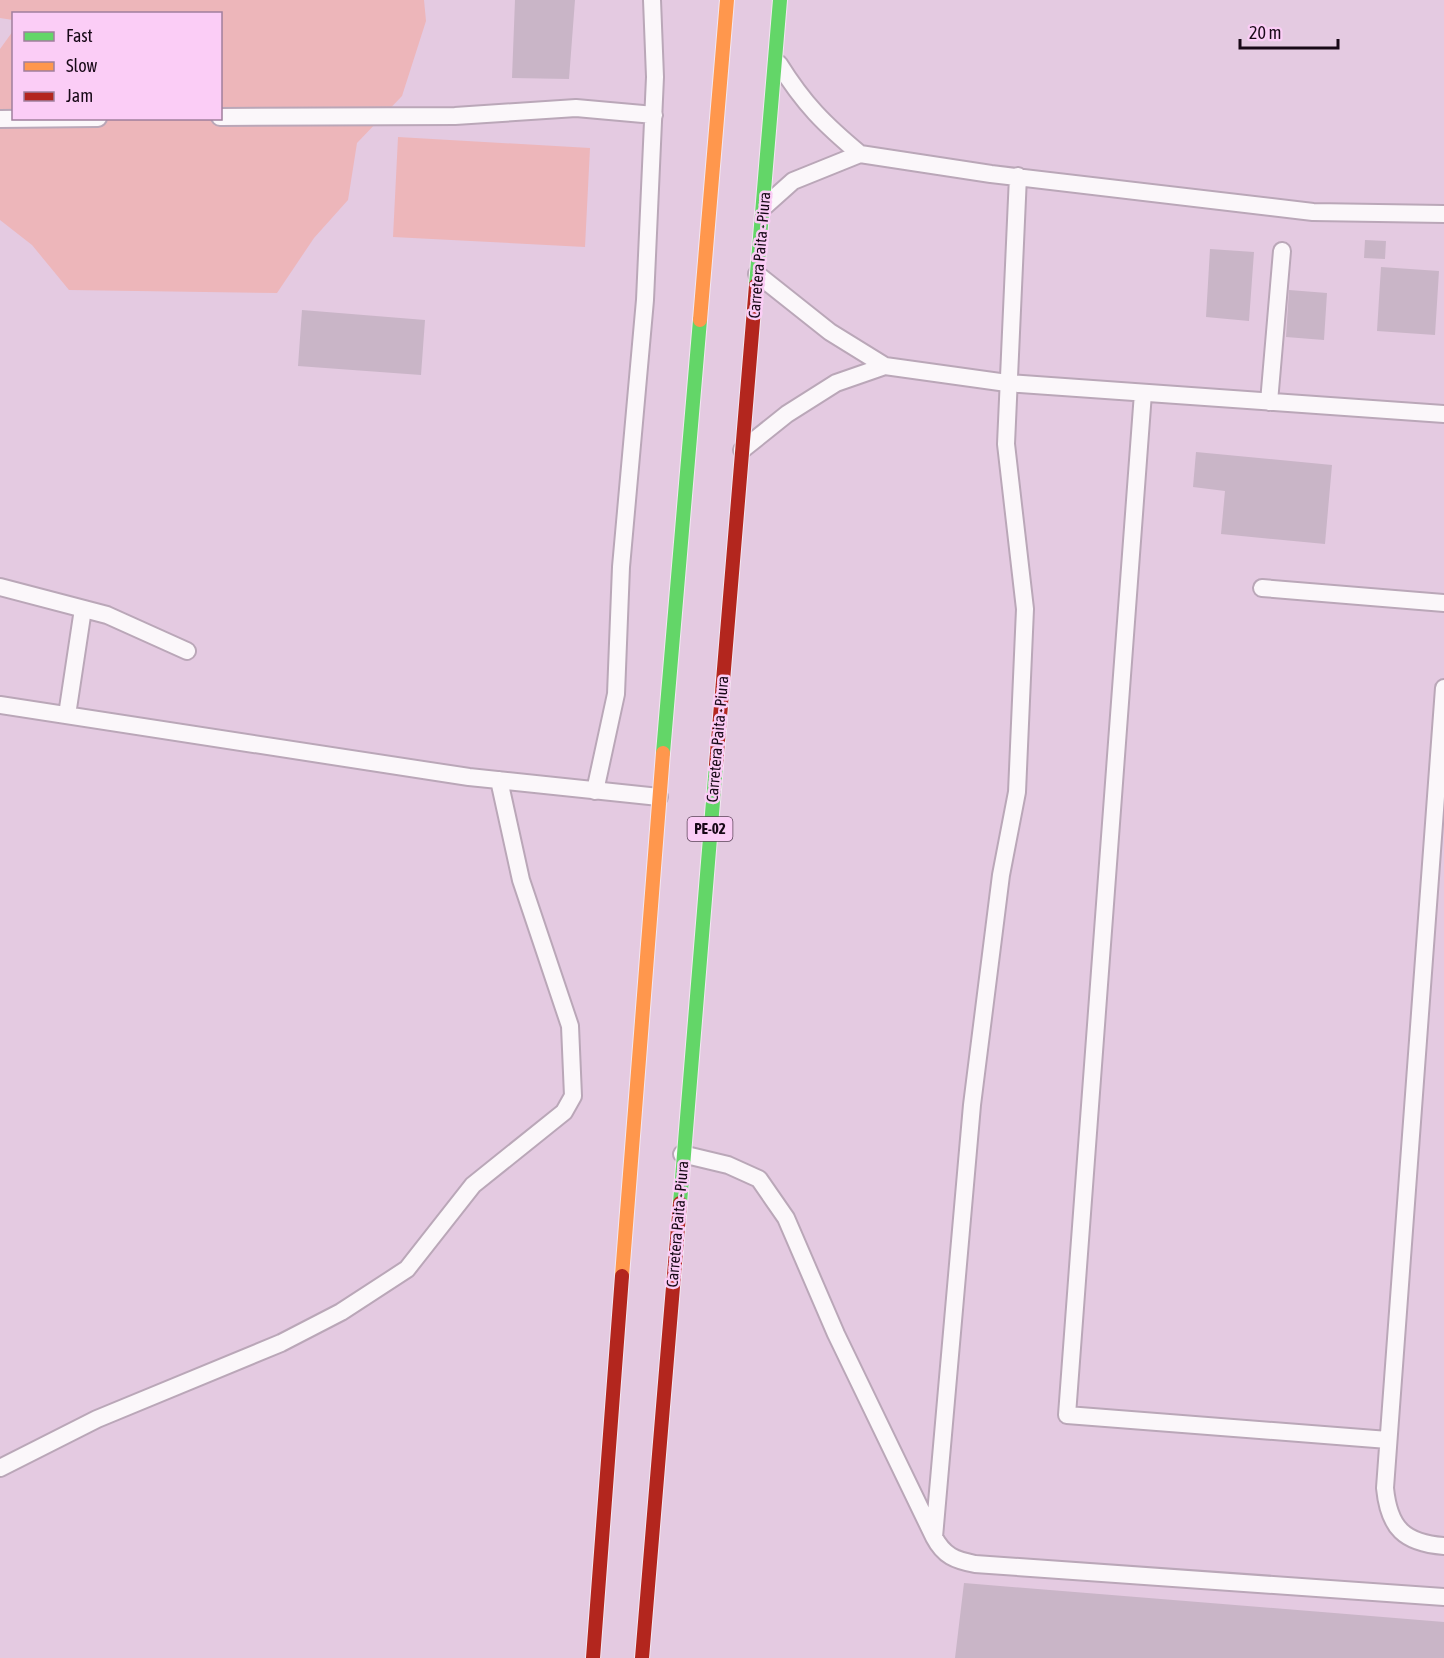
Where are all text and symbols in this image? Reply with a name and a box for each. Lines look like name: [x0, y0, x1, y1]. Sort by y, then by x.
legend: [12, 12, 222, 120]
scale bar: [1240, 12, 1338, 50]
text: 20 m: [1249, 22, 1281, 43]
text: Fast: [66, 25, 93, 46]
text: Slow: [66, 55, 97, 76]
text: Jam: [66, 85, 93, 106]
street label: Carretera Paita - Piura: [745, 191, 773, 319]
street label: Carretera Paita - Piura: [703, 675, 731, 803]
road number: PE-02: [688, 817, 732, 841]
street label: Carretera Paita - Piura: [663, 1160, 691, 1288]

